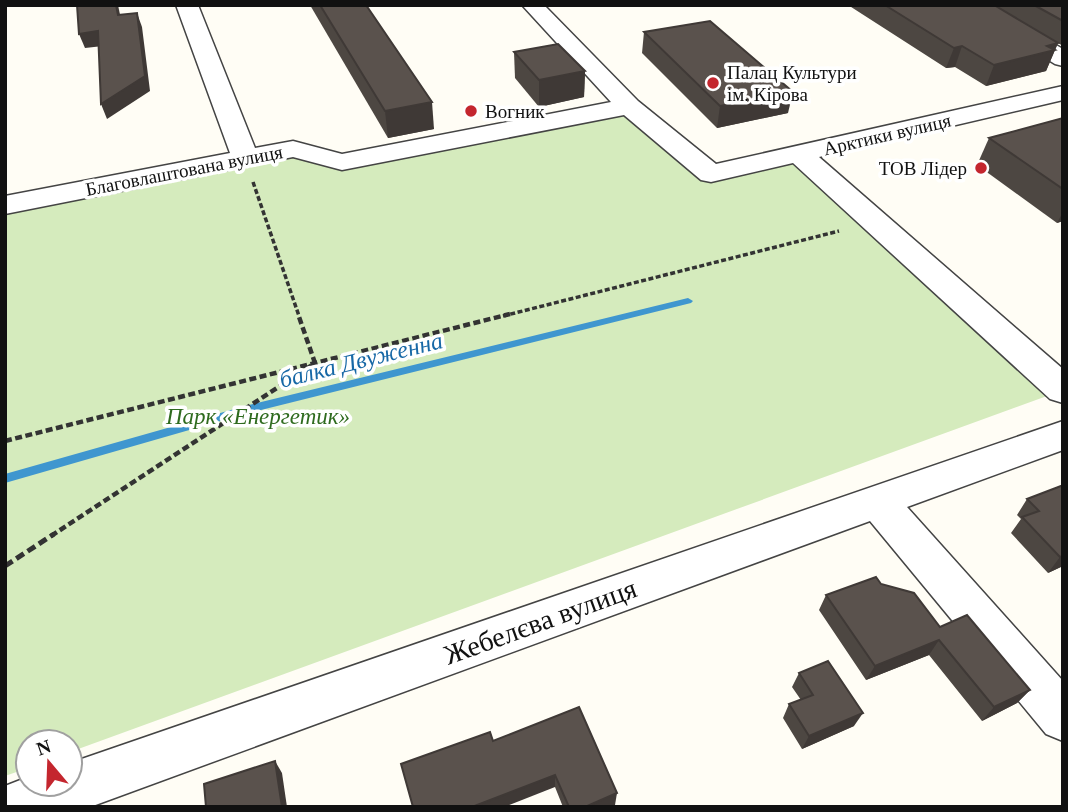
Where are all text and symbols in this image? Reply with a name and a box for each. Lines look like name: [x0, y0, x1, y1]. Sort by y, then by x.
place label: Палац Культури ім. Кірова: [727, 62, 857, 105]
marker: Палац Культури ім. Кірова: [705, 75, 721, 91]
place label: Вогник: [485, 101, 545, 122]
marker: Вогник: [463, 103, 479, 119]
street label: Арктики вулиця: [821, 110, 953, 159]
street label: Благовлаштована вулиця: [84, 141, 285, 200]
place label: ТОВ Лідер: [879, 158, 967, 179]
marker: ТОВ Лідер: [973, 160, 989, 176]
water label: балка Двуженна: [277, 327, 445, 393]
park label: Парк «Енергетик»: [165, 404, 350, 429]
street label: Жебелєва вулиця: [440, 572, 641, 671]
north arrow: [14, 728, 84, 798]
text: N: [34, 735, 54, 760]

